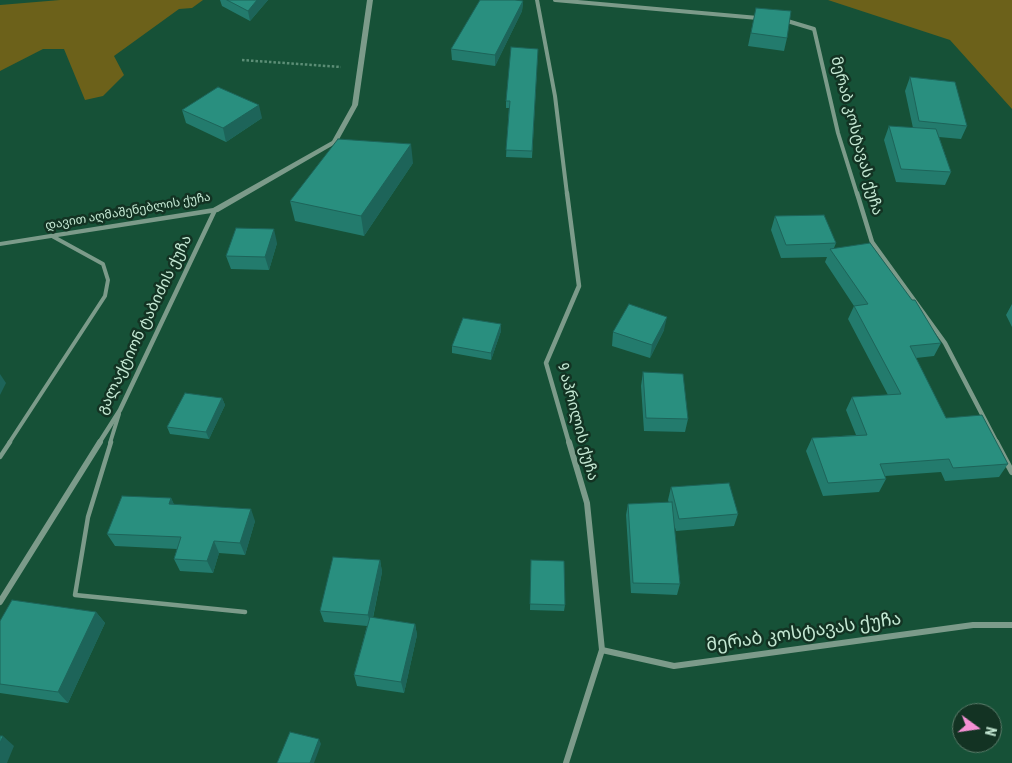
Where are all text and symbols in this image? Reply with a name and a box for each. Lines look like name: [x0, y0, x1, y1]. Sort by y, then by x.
street label: მერაბ კოსტავას ქუჩა: [826, 55, 886, 217]
street label: დავით აღმაშენებლის ქუჩა: [44, 190, 212, 234]
street label: გალაქტიონ ტაბიძის ქუჩა: [94, 232, 196, 418]
street label: 9 აპრილის ქუჩა: [553, 361, 601, 483]
street label: მერაბ კოსტავას ქუჩა: [705, 609, 903, 657]
north arrow: [952, 703, 1002, 753]
text: N: [982, 725, 999, 737]

